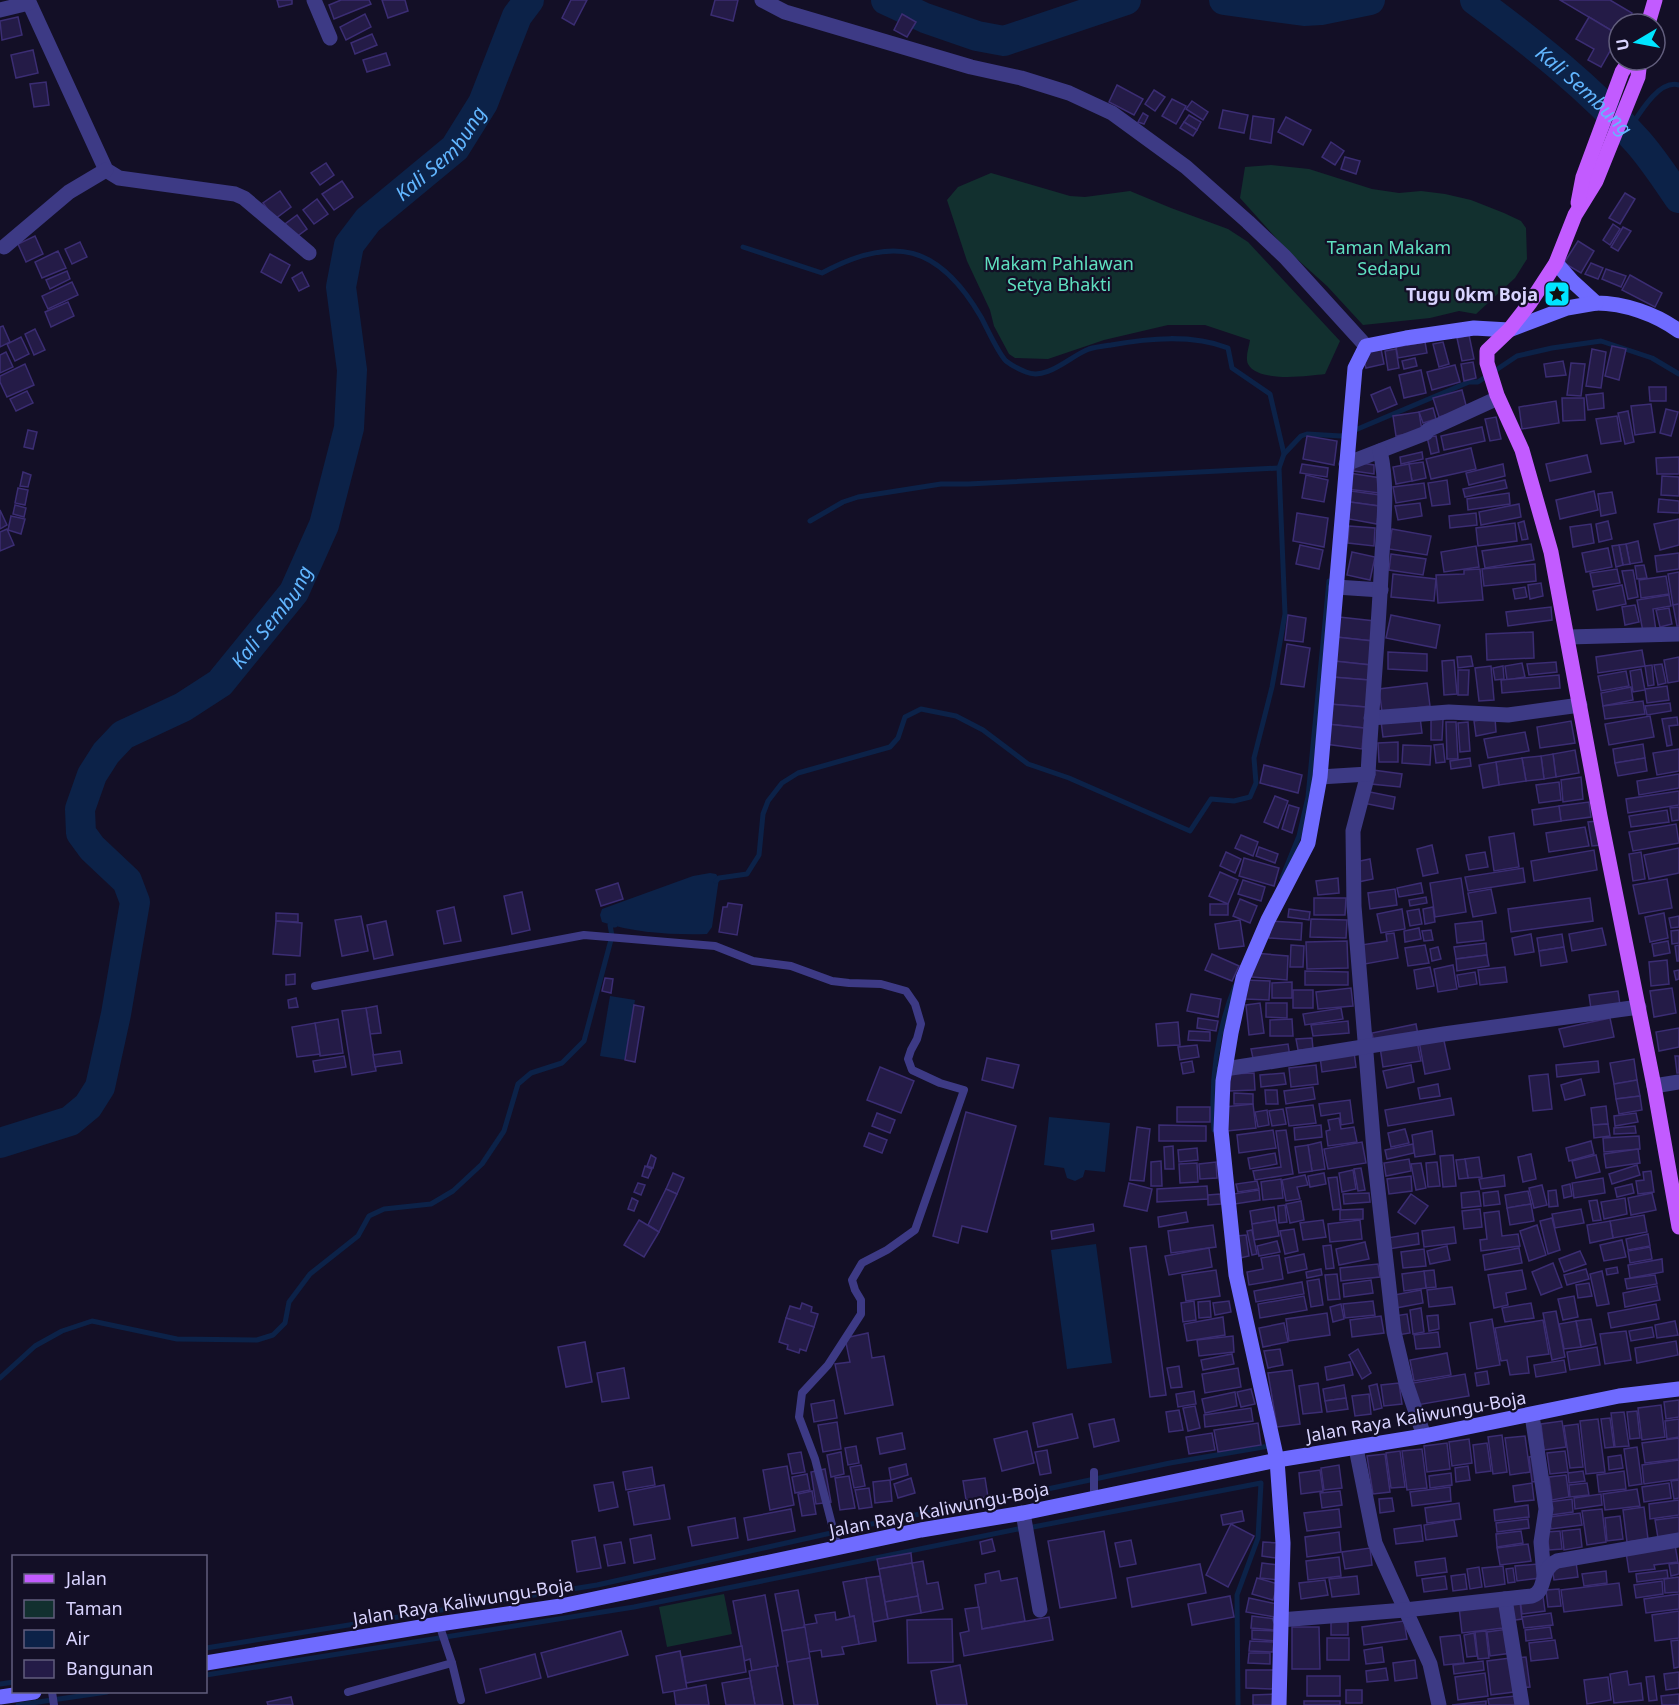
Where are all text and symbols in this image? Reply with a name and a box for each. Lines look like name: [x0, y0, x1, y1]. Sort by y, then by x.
north arrow: [1607, 12, 1667, 72]
text: U: [1610, 37, 1634, 52]
water label: Kali Sembung: [1531, 39, 1639, 142]
water label: Kali Sembung: [389, 100, 492, 206]
park label: Taman Makam Sedapu: [1327, 235, 1451, 280]
park label: Makam Pahlawan Setya Bhakti: [984, 251, 1134, 296]
place icon: Tugu 0km Boja: [1542, 279, 1572, 309]
place label: Tugu 0km Boja: [1406, 282, 1538, 306]
water label: Kali Sembung: [224, 561, 318, 674]
street label: Jalan Raya Kaliwungu-Boja: [1302, 1385, 1528, 1448]
street label: Jalan Raya Kaliwungu-Boja: [825, 1476, 1051, 1542]
legend: [12, 1555, 207, 1693]
text: Jalan: [64, 1566, 107, 1590]
street label: Jalan Raya Kaliwungu-Boja: [349, 1572, 575, 1631]
text: Taman: [66, 1596, 123, 1620]
text: Air: [66, 1626, 90, 1650]
text: Bangunan: [66, 1656, 153, 1680]

